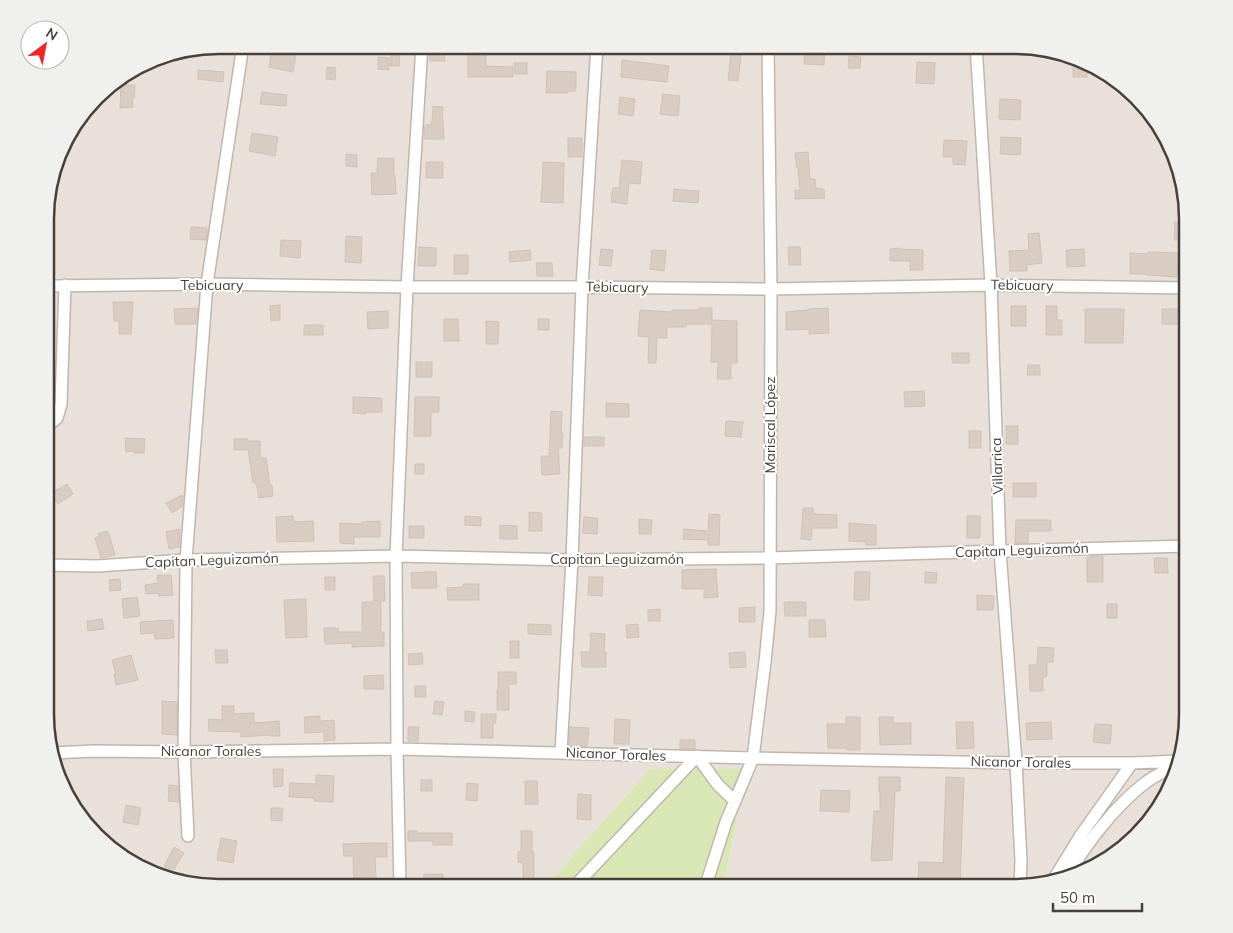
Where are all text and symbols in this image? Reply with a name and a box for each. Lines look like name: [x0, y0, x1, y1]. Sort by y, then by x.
north arrow: [20, 20, 70, 70]
text: N: [43, 24, 61, 44]
street label: Tebicuary: [990, 275, 1054, 295]
street label: Tebicuary: [180, 276, 244, 294]
street label: Tebicuary: [585, 277, 649, 297]
street label: Mariscal López: [761, 377, 779, 473]
street label: Villarrica: [987, 437, 1007, 495]
street label: Capitan Leguizamón: [955, 539, 1089, 561]
street label: Capitan Leguizamón: [145, 549, 279, 571]
street label: Capitan Leguizamón: [550, 550, 684, 568]
street label: Nicanor Torales: [161, 742, 261, 760]
street label: Nicanor Torales: [565, 743, 667, 765]
street label: Nicanor Torales: [971, 752, 1072, 772]
scale bar: [1053, 880, 1142, 912]
text: 50 m: [1060, 888, 1095, 907]

